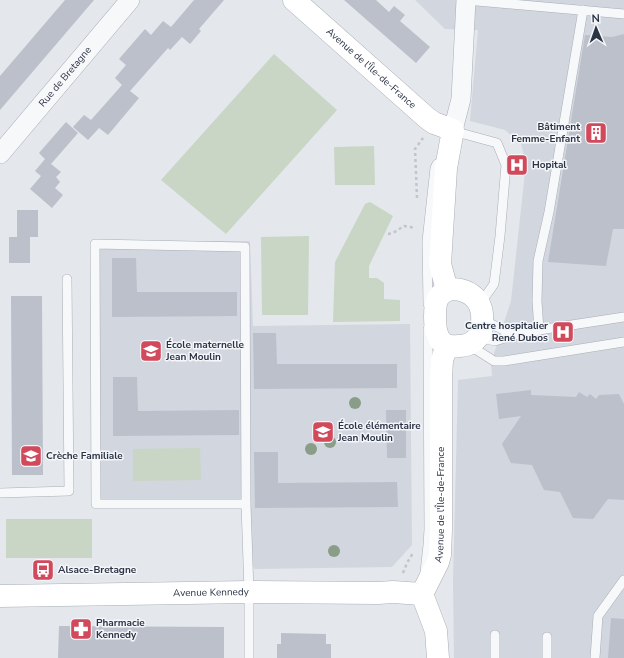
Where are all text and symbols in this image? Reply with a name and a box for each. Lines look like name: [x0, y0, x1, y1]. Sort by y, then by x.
north arrow: [576, 8, 616, 48]
text: N: [591, 11, 600, 26]
street label: Avenue de l'Île-de-France: [323, 25, 419, 112]
street label: Rue de Bretagne: [36, 44, 95, 110]
place label: Bâtiment Femme-Enfant: [511, 120, 580, 146]
building icon: Bâtiment Femme-Enfant: [583, 120, 609, 146]
hospital icon: Hopital: [504, 152, 530, 178]
place label: Hopital: [532, 158, 567, 172]
place label: Centre hospitalier René Dubos: [465, 319, 548, 345]
hospital icon: Centre hospitalier René Dubos: [550, 319, 576, 345]
school or university icon: École maternelle Jean Moulin: [138, 338, 164, 364]
place label: École maternelle Jean Moulin: [165, 338, 245, 364]
school or university icon: École élémentaire Jean Moulin: [310, 419, 336, 445]
place label: École élémentaire Jean Moulin: [337, 419, 421, 445]
school or university icon: Crèche Familiale: [18, 443, 44, 469]
street label: Avenue de l'Île-de-France: [431, 447, 448, 564]
place label: Crèche Familiale: [46, 449, 123, 463]
bus stop icon: Alsace-Bretagne: [30, 557, 56, 583]
place label: Alsace-Bretagne: [58, 563, 137, 577]
street label: Avenue Kennedy: [173, 585, 250, 600]
pharmacy icon: Pharmacie Kennedy: [68, 616, 94, 642]
place label: Pharmacie Kennedy: [96, 616, 145, 642]

